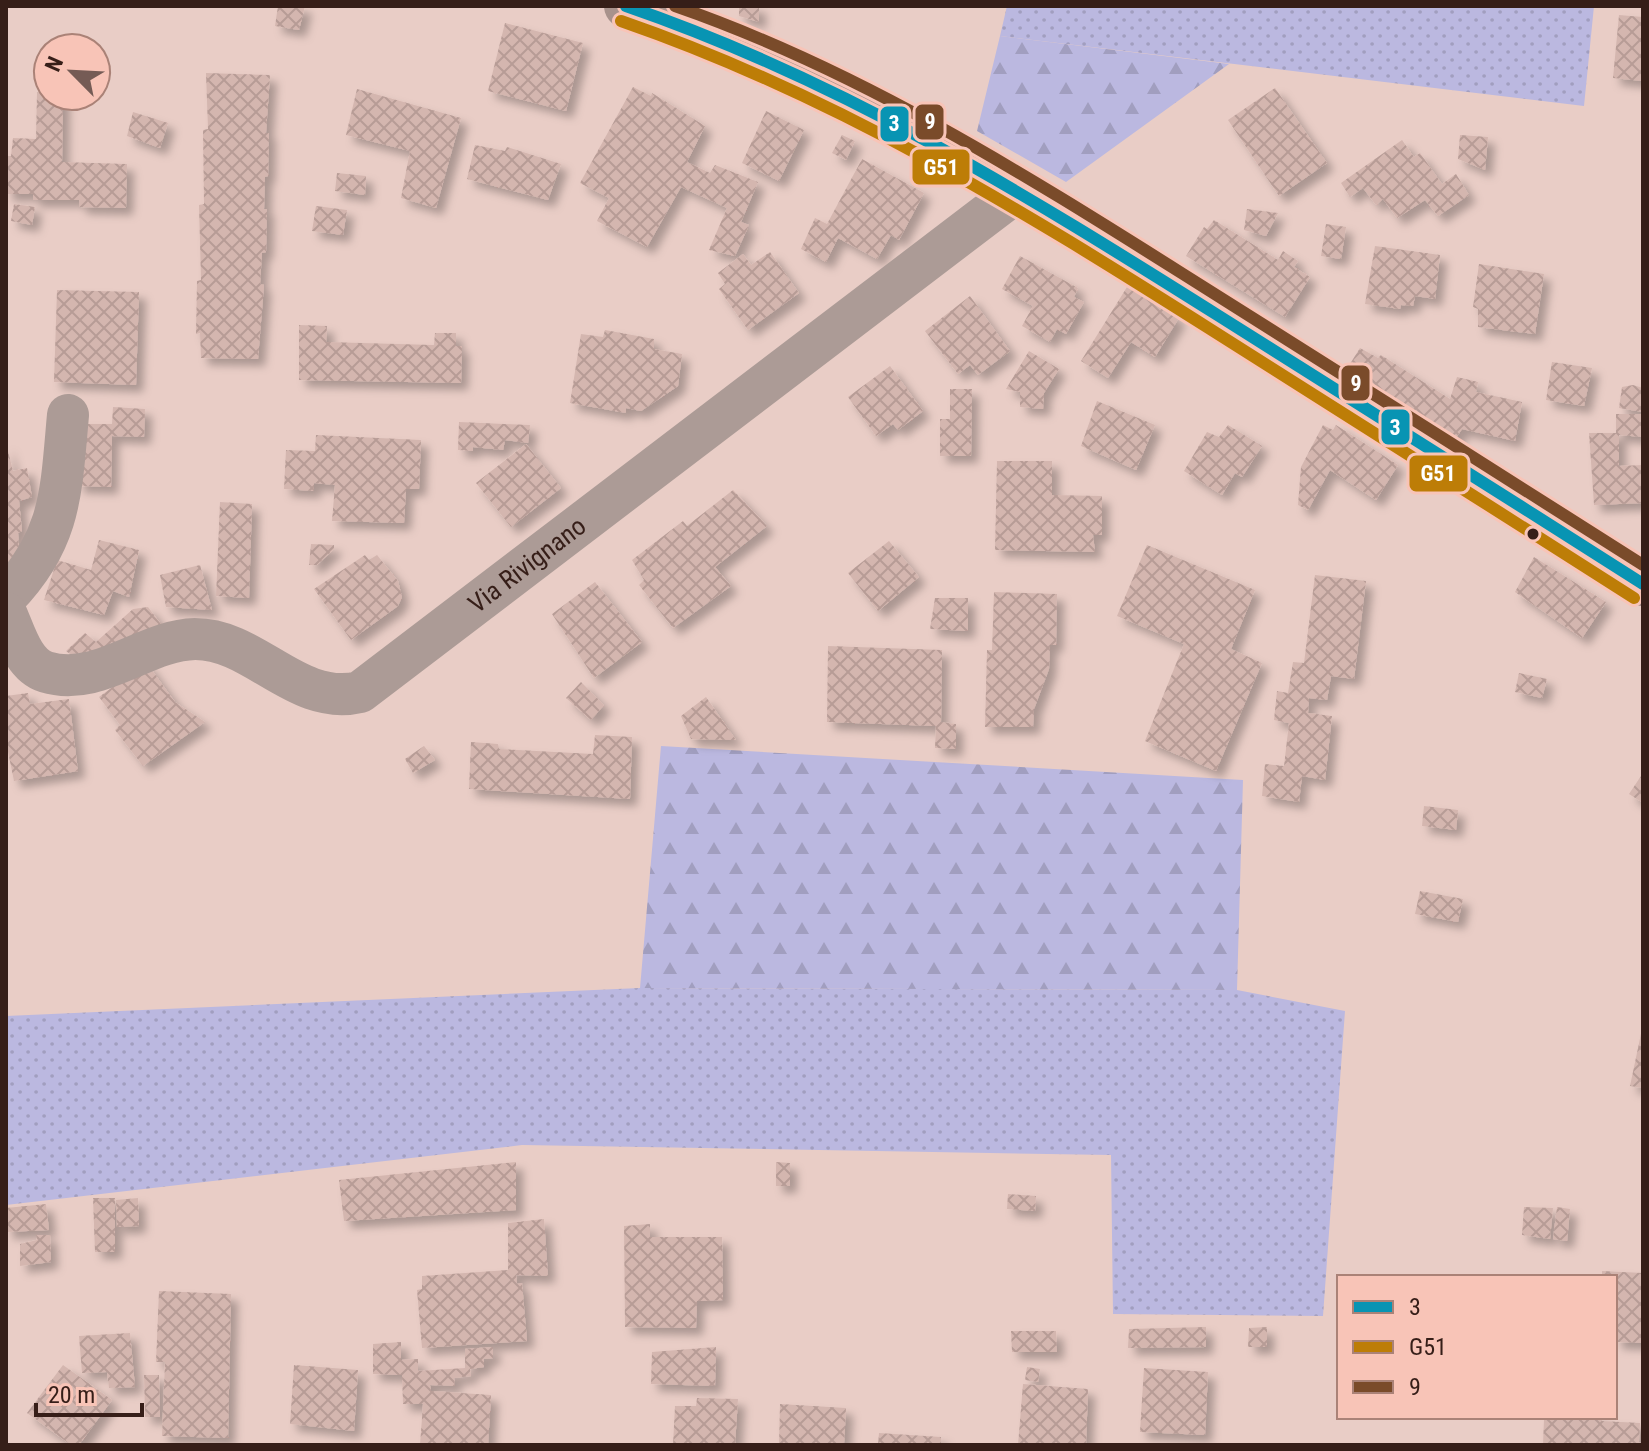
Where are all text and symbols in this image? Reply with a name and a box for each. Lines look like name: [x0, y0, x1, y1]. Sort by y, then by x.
north arrow: [32, 32, 112, 112]
text: N: [40, 53, 68, 75]
line badge: 9: [914, 103, 945, 141]
line badge: 3: [879, 105, 910, 143]
text: 9: [924, 109, 936, 134]
text: 3: [888, 111, 900, 136]
line badge: G51: [911, 148, 971, 186]
text: G51: [923, 155, 959, 180]
line badge: 9: [1340, 364, 1371, 402]
text: 9: [1350, 371, 1362, 396]
line badge: 3: [1380, 408, 1411, 446]
text: 3: [1389, 415, 1401, 440]
line badge: G51: [1408, 454, 1469, 493]
text: G51: [1420, 461, 1456, 486]
street label: Via Rivignano: [462, 511, 592, 619]
unlabelled marker: [1525, 526, 1541, 542]
legend: [1337, 1275, 1617, 1419]
text: 3: [1409, 1293, 1421, 1321]
text: G51: [1409, 1333, 1447, 1361]
scale bar: [36, 1367, 142, 1417]
text: 9: [1409, 1373, 1421, 1401]
text: 20 m: [48, 1381, 95, 1409]

